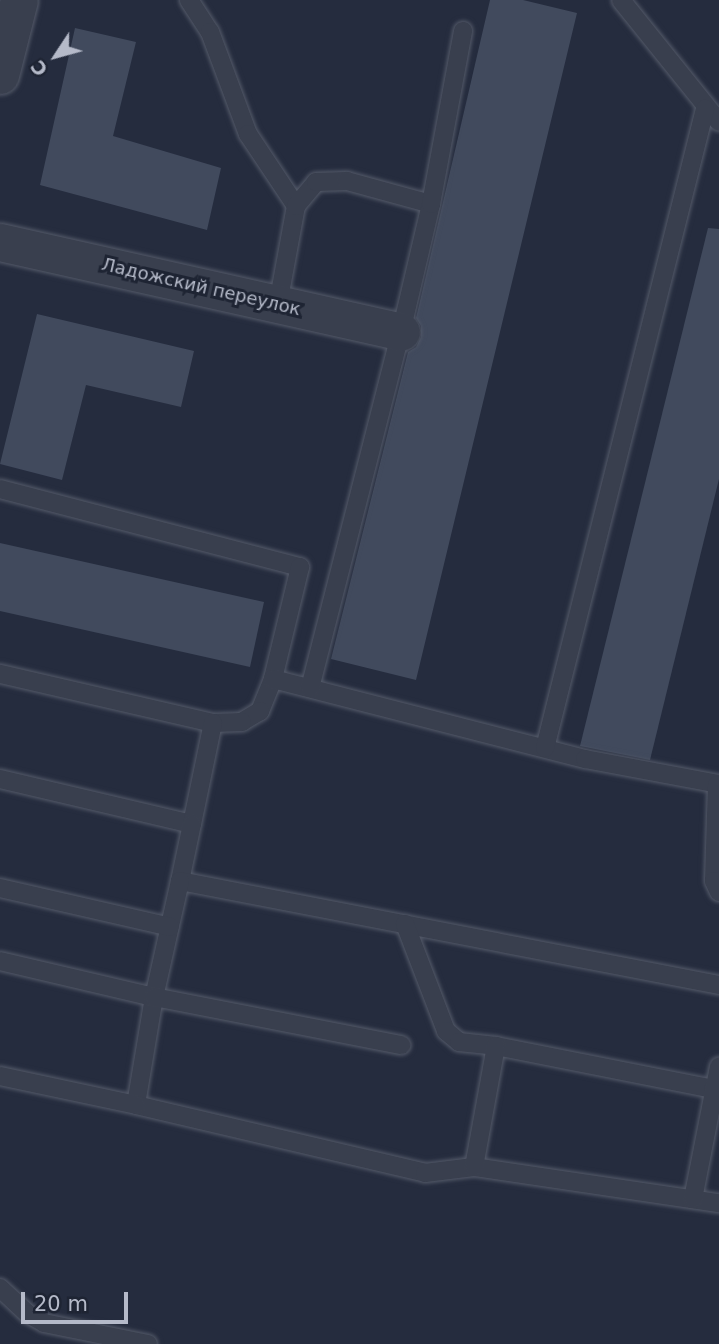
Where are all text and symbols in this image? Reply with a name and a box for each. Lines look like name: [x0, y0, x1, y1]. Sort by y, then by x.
north arrow: [21, 21, 91, 91]
text: С: [26, 56, 52, 80]
street label: Ладожский переулок: [99, 254, 303, 320]
scale bar: [24, 1278, 131, 1322]
text: 20 m: [34, 1292, 88, 1316]

